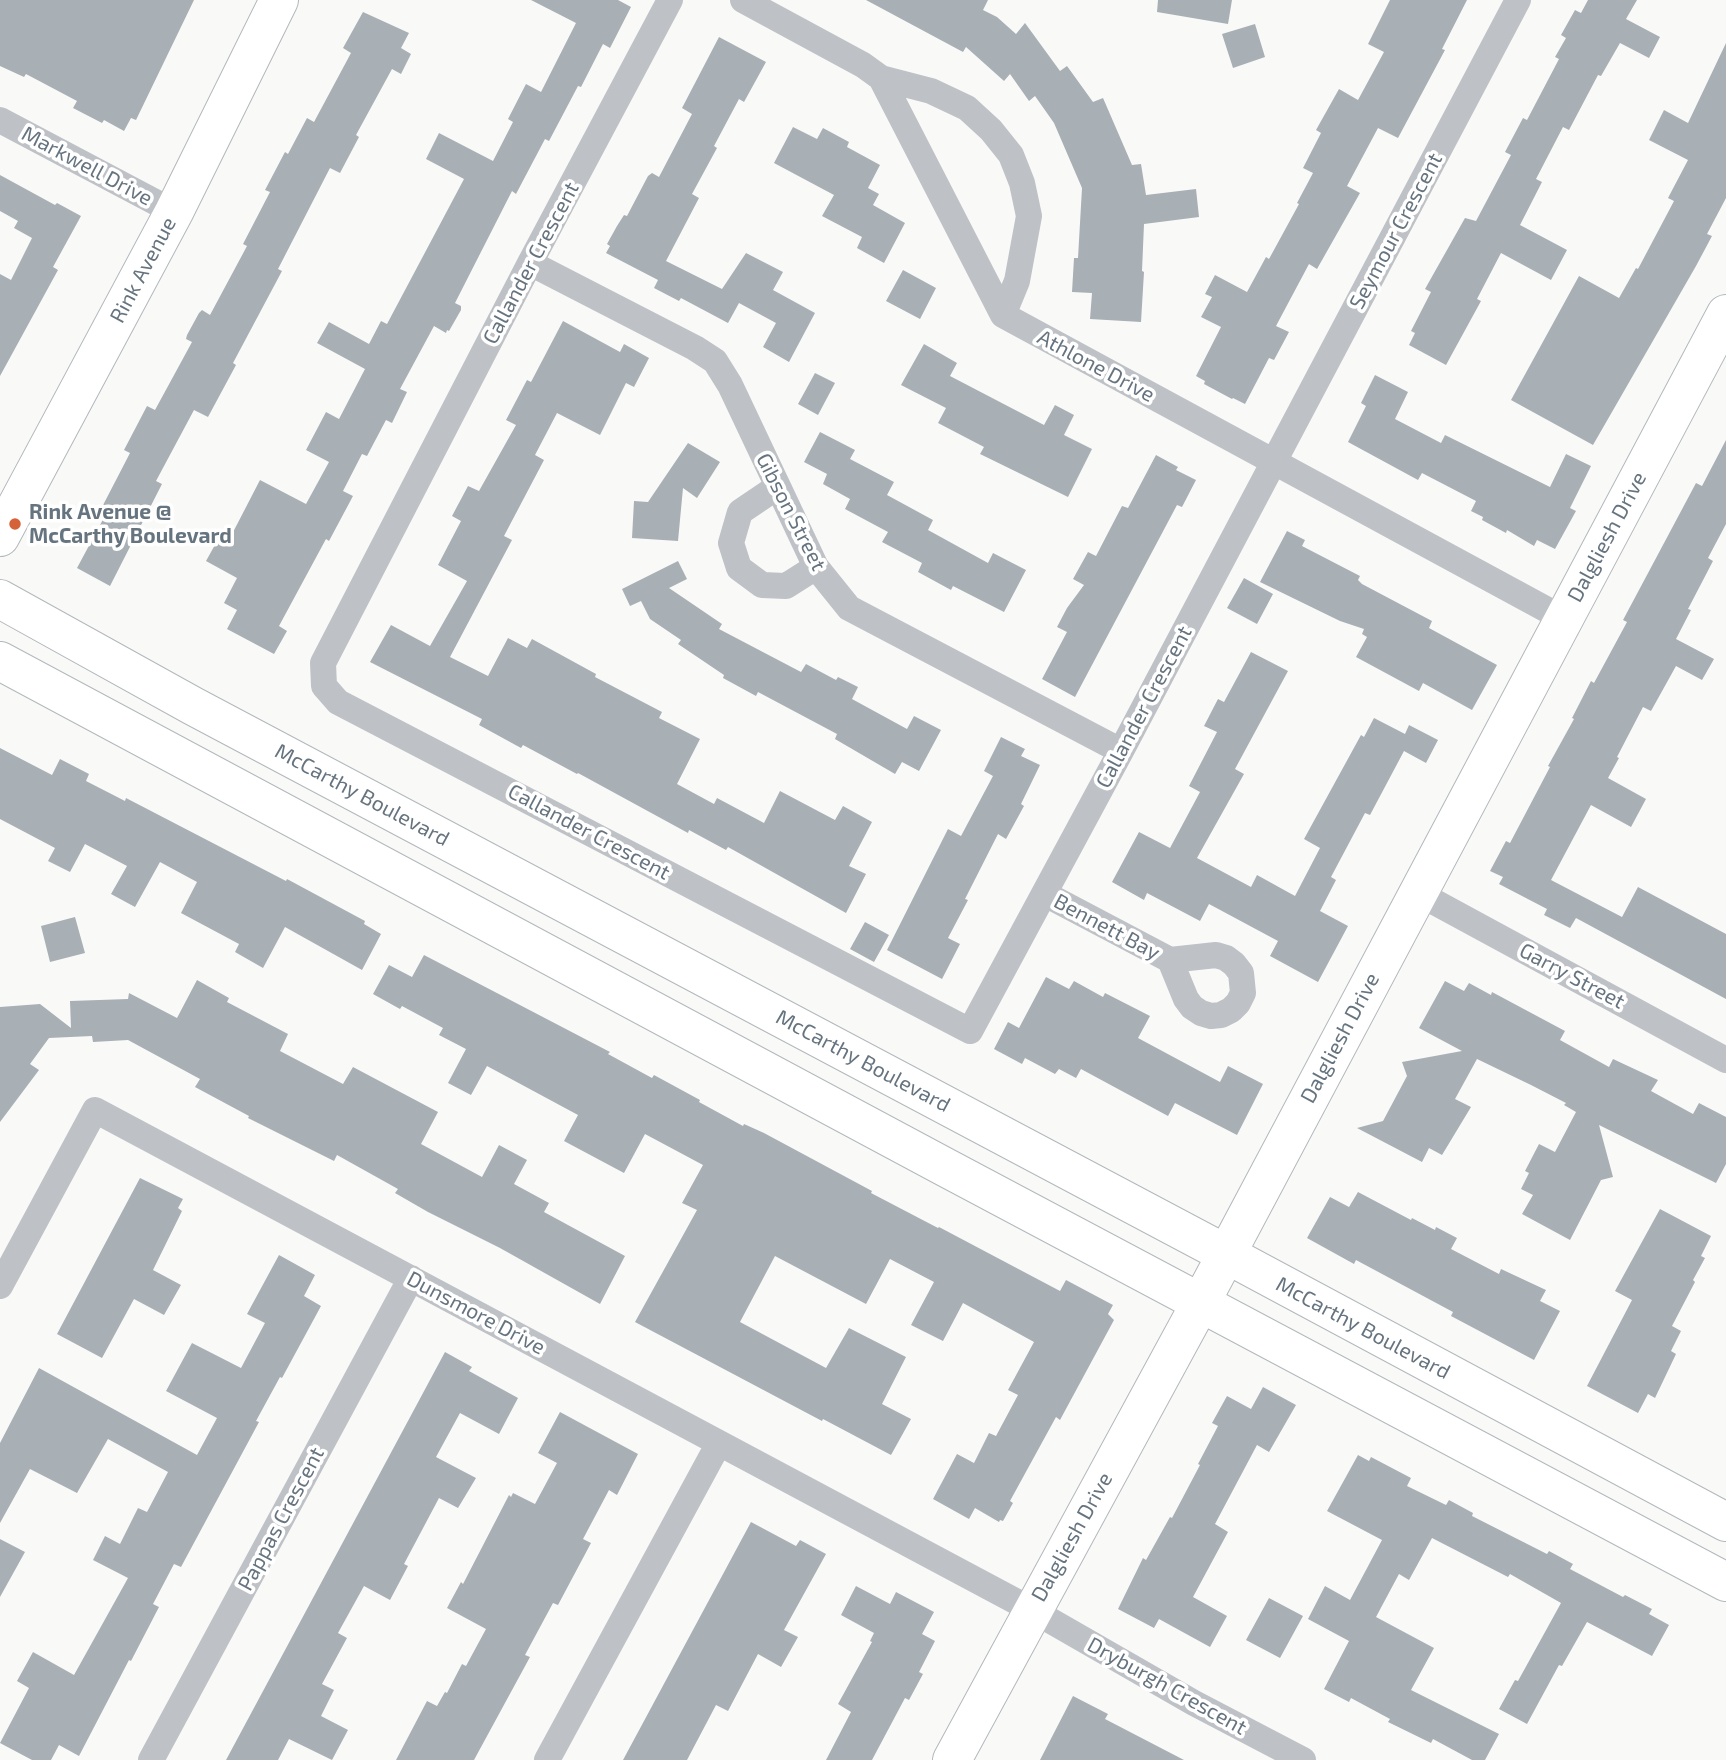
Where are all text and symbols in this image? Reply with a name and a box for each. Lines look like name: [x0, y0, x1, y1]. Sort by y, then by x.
street label: Markwell Drive: [17, 121, 157, 211]
street label: Seymour Crescent: [1344, 149, 1448, 313]
street label: Callander Crescent: [478, 178, 584, 348]
street label: Rink Avenue: [105, 213, 181, 327]
street label: Athlone Drive: [1033, 325, 1159, 407]
street label: Gibson Street: [751, 449, 831, 575]
street label: Dalgliesh Drive: [1562, 468, 1652, 606]
place label: Rink Avenue @ McCarthy Boulevard: [29, 499, 232, 549]
marker: Rink Avenue @ McCarthy Boulevard: [7, 516, 23, 532]
street label: Callander Crescent: [1091, 622, 1197, 792]
street label: McCarthy Boulevard: [271, 738, 453, 852]
street label: Callander Crescent: [504, 779, 674, 885]
street label: Bennett Bay: [1050, 889, 1164, 965]
street label: Garry Street: [1515, 938, 1629, 1014]
street label: Dalgliesh Drive: [1295, 969, 1385, 1107]
street label: McCarthy Boulevard: [772, 1004, 954, 1118]
street label: Dunsmore Drive: [403, 1266, 549, 1360]
street label: McCarthy Boulevard: [1272, 1271, 1454, 1385]
street label: Pappas Crescent: [233, 1443, 329, 1595]
street label: Dalgliesh Drive: [1026, 1468, 1118, 1606]
street label: Dryburgh Crescent: [1083, 1632, 1251, 1740]

